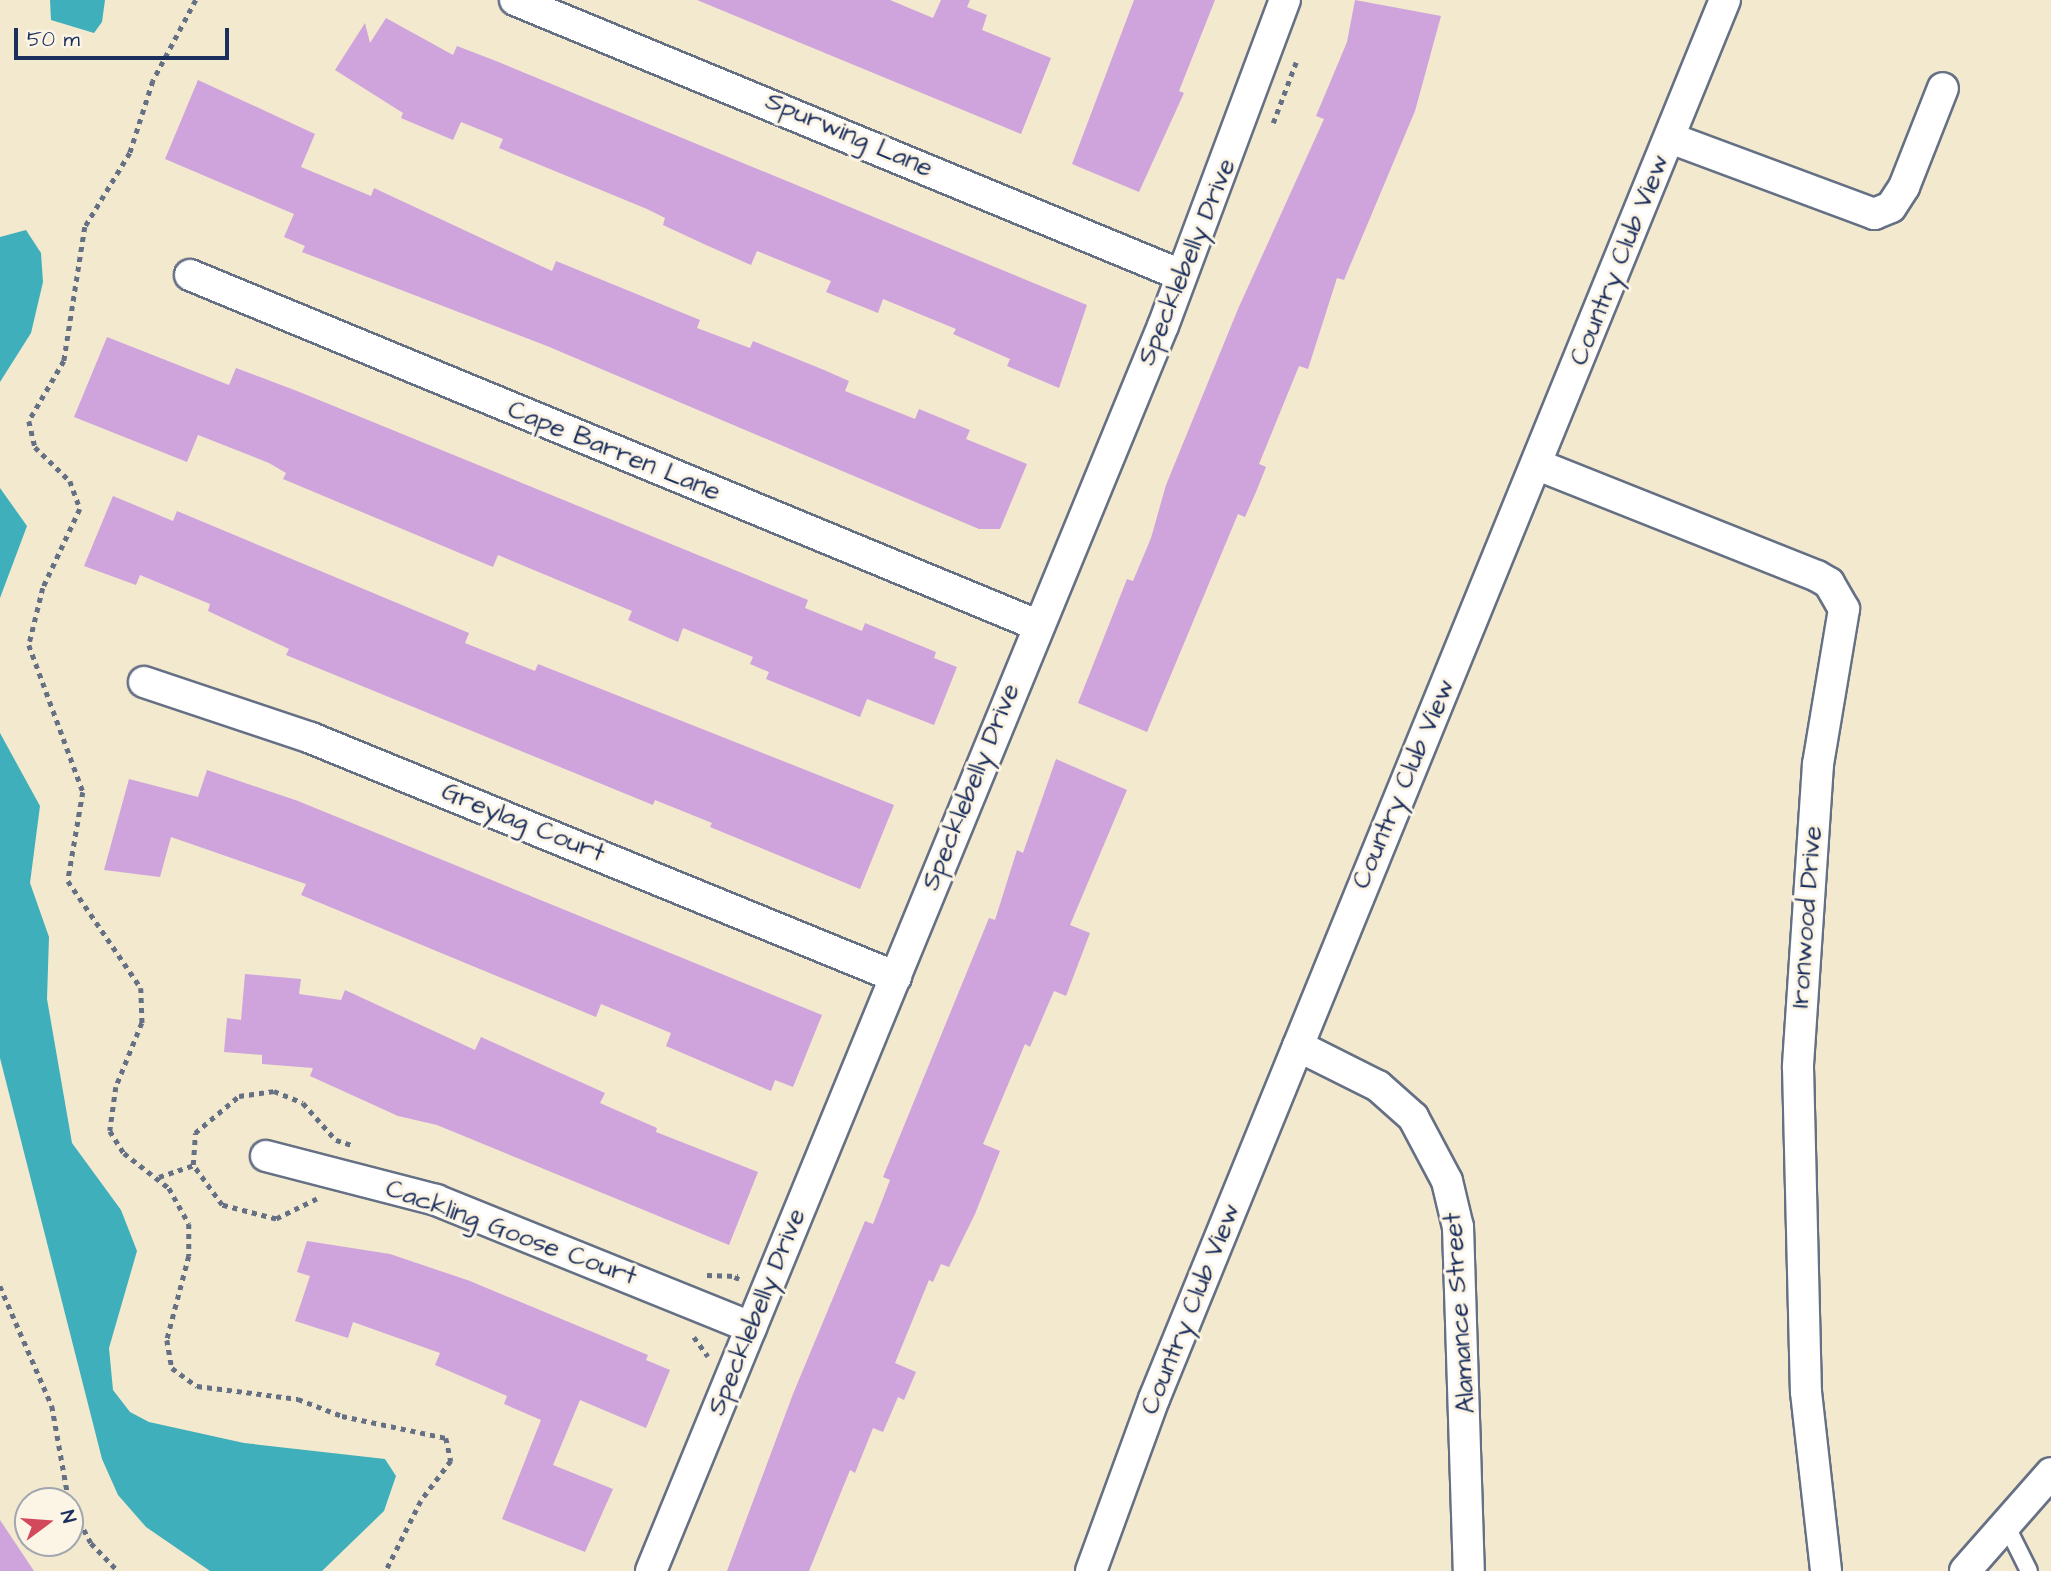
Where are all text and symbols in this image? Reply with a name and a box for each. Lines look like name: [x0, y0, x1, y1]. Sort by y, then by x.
scale bar: [18, 14, 233, 58]
text: 50 m: [27, 25, 80, 54]
street label: Spurwing Lane: [761, 86, 937, 184]
street label: Country Club View: [1563, 150, 1677, 370]
street label: Specklebelly Drive: [1131, 154, 1243, 370]
street label: Cape Barren Lane: [503, 394, 725, 508]
street label: Country Club View: [1346, 674, 1462, 894]
street label: Specklebelly Drive: [915, 679, 1027, 895]
street label: Greylag Court: [437, 776, 609, 870]
street label: Ironwood Drive: [1785, 825, 1829, 1009]
street label: Cackling Goose Court: [381, 1173, 641, 1293]
street label: Country Club View: [1134, 1199, 1248, 1419]
street label: Specklebelly Drive: [701, 1204, 813, 1420]
street label: Alamance Street: [1437, 1211, 1483, 1415]
north arrow: [14, 1487, 84, 1557]
text: N: [53, 1507, 82, 1526]

